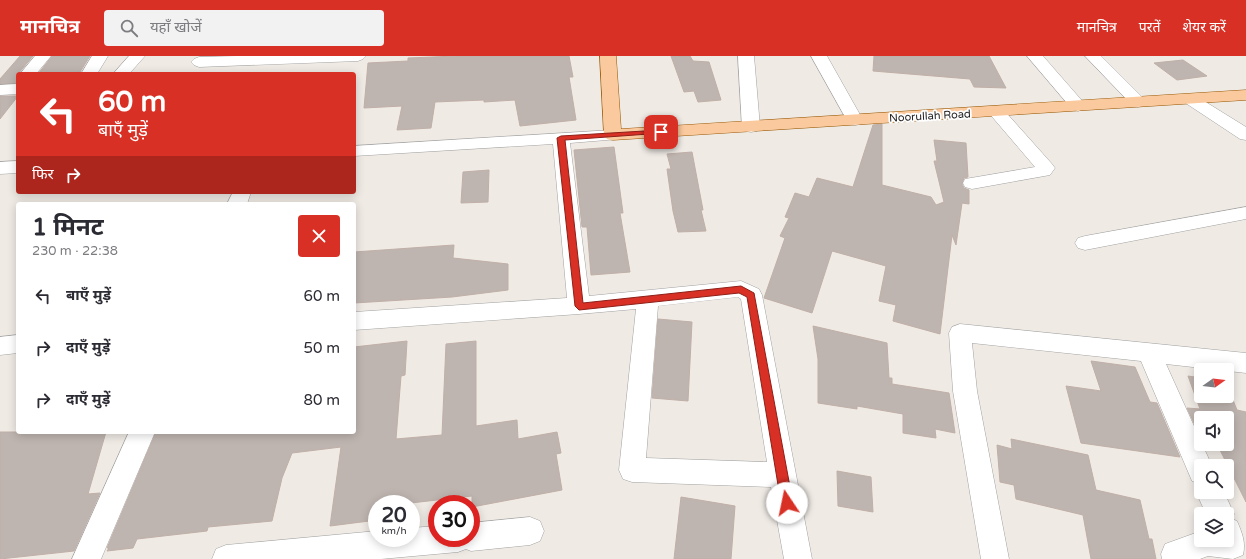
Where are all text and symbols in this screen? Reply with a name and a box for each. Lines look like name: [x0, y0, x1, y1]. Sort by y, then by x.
search box: [104, 10, 384, 46]
text: मानचित्र: [20, 16, 80, 38]
icon: search: [118, 17, 140, 39]
text: यहाँ खोजें: [150, 18, 202, 36]
text: मानचित्र: [1077, 19, 1117, 36]
text: परतें: [1139, 19, 1161, 36]
text: शेयर करें: [1183, 19, 1226, 36]
text: 60 m: [98, 85, 166, 119]
icon: left: [32, 88, 84, 140]
street label: Noorullah Road: [889, 107, 971, 125]
pin: [644, 115, 678, 149]
text: बाएँ मुड़ें: [98, 119, 148, 141]
icon: arrive: [650, 121, 672, 143]
icon: right: [62, 164, 84, 186]
text: फिर: [32, 165, 54, 183]
text: 1 मिनट: [32, 213, 104, 242]
button: close: [298, 215, 340, 257]
text: 230 m · 22:38: [32, 243, 118, 259]
icon: left: [32, 285, 54, 307]
text: बाएँ मुड़ें: [66, 286, 111, 304]
text: 60 m: [303, 287, 340, 305]
icon: right: [32, 337, 54, 359]
text: दाएँ मुड़ें: [66, 338, 110, 356]
text: 50 m: [303, 339, 340, 357]
north arrow: [1194, 363, 1234, 403]
map controls: [1194, 363, 1234, 547]
icon: right: [32, 389, 54, 411]
text: दाएँ मुड़ें: [66, 390, 110, 408]
text: 80 m: [303, 391, 340, 409]
button: sound: [1194, 411, 1234, 451]
button: search: [1194, 459, 1234, 499]
position arrow: [766, 482, 808, 524]
speed limit sign: 30: [428, 495, 480, 547]
text: 20: [381, 504, 407, 528]
button: layers: [1194, 507, 1234, 547]
text: km/h: [381, 525, 407, 537]

